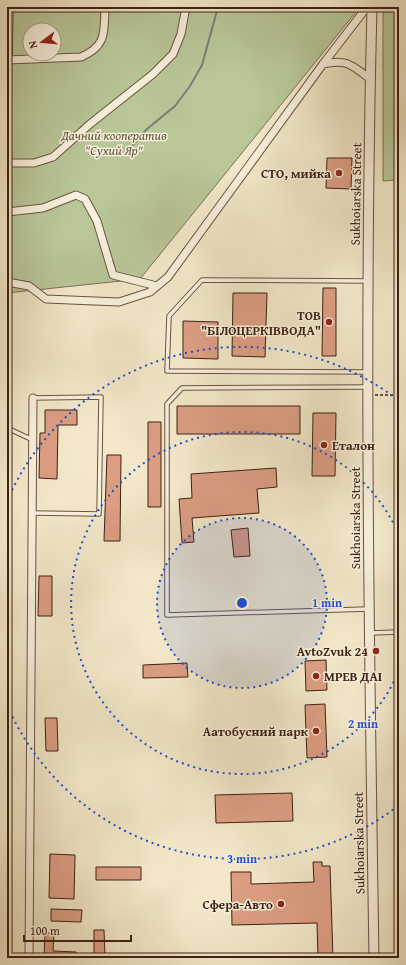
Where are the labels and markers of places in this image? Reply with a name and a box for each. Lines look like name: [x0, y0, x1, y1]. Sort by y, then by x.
place label: СТО, мийка: [261, 164, 331, 183]
marker: СТО, мийка: [334, 168, 344, 178]
place label: ТОВ "БІЛОЦЕРКІВВОДА": [201, 306, 321, 340]
marker: ТОВ "БІЛОЦЕРКІВВОДА": [324, 317, 334, 327]
place label: Еталон: [332, 436, 375, 455]
marker: Еталон: [319, 440, 329, 450]
centre of rings: [235, 596, 249, 610]
place label: AvtoZvuk 24: [297, 642, 368, 661]
marker: AvtoZvuk 24: [371, 646, 381, 656]
place label: МРЕВ ДАІ: [324, 667, 382, 686]
marker: МРЕВ ДАІ: [311, 671, 321, 681]
place label: Аатобусний парк: [203, 722, 309, 741]
marker: Аатобусний парк: [311, 726, 321, 736]
place label: Сфера-Авто: [202, 895, 273, 914]
marker: Сфера-Авто: [276, 899, 286, 909]

